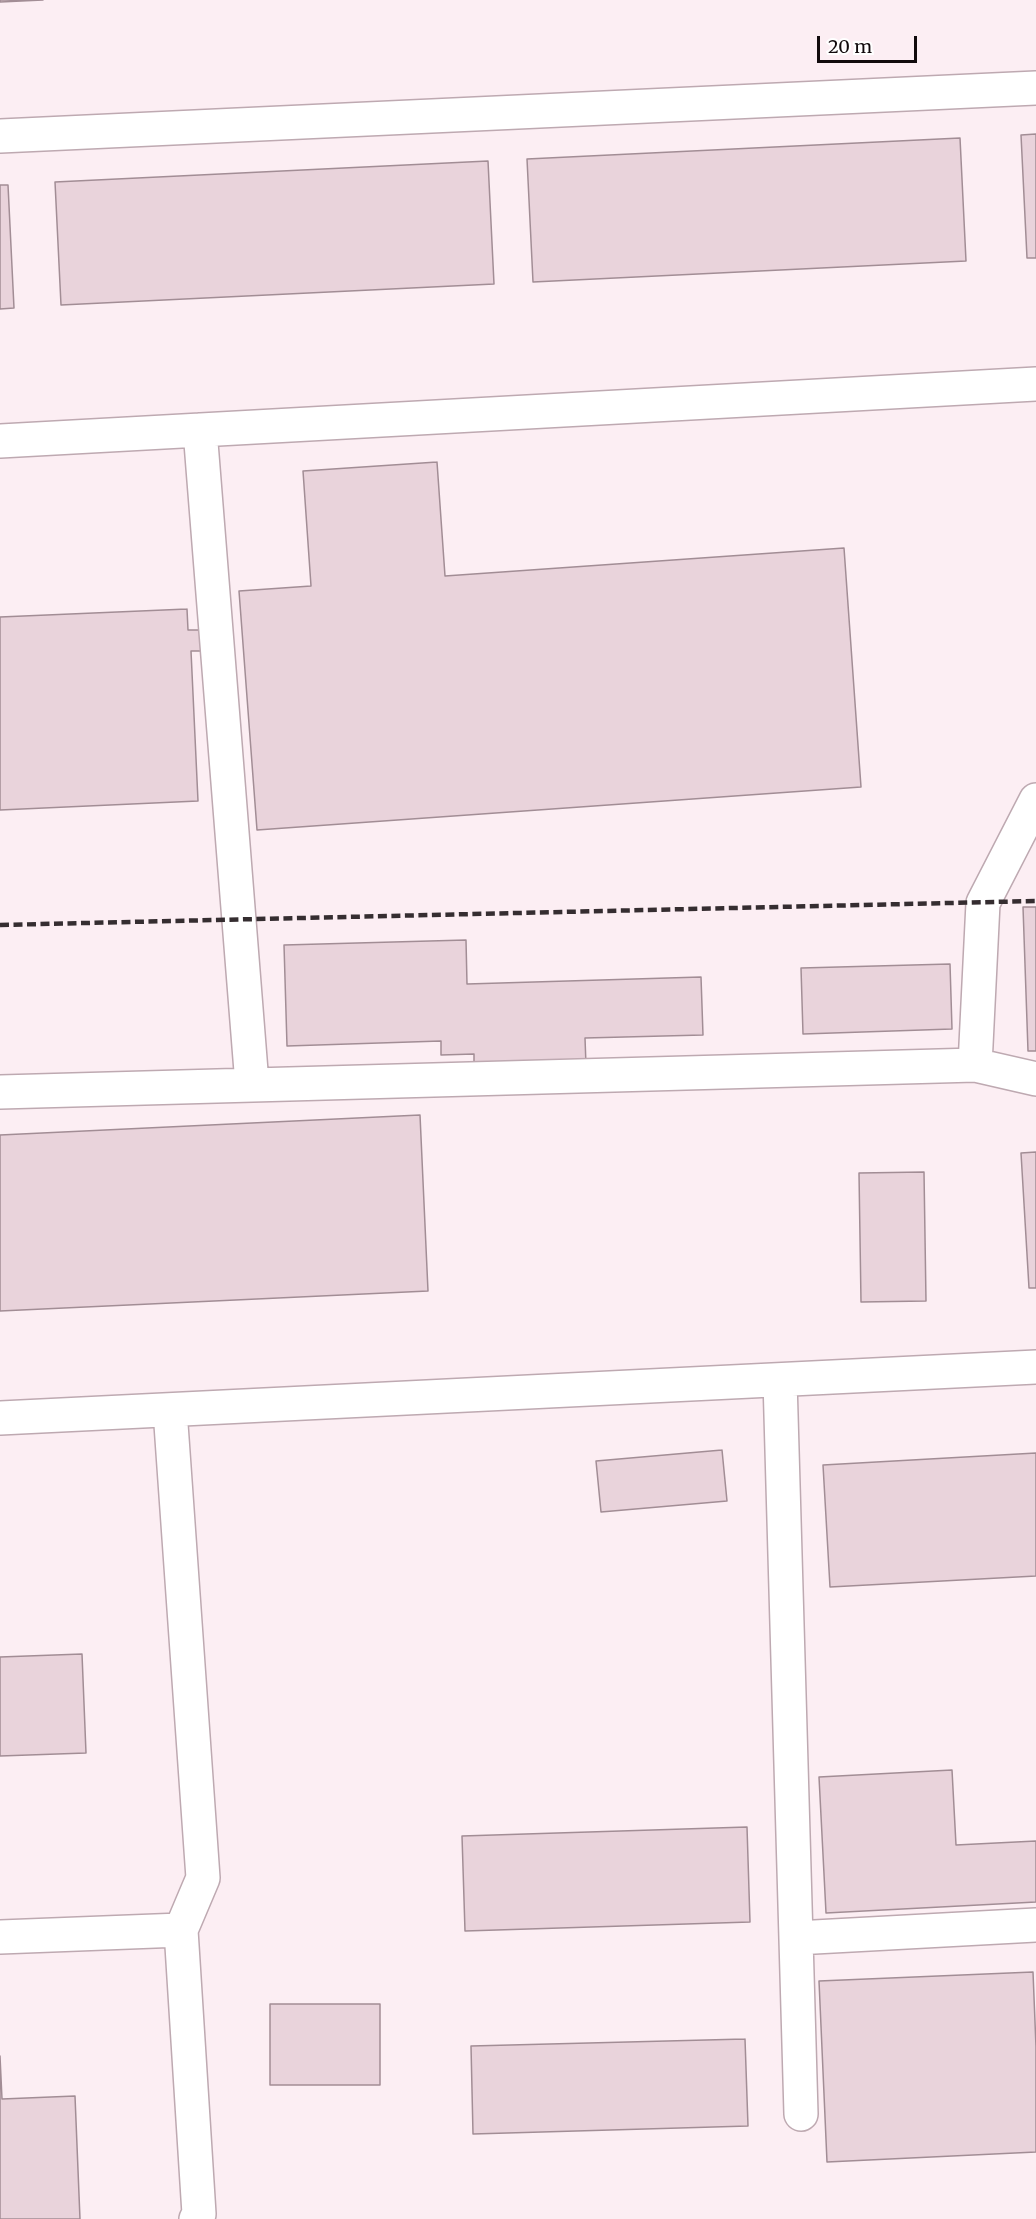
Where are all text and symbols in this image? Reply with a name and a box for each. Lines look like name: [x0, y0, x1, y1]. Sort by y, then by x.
scale bar: [820, 24, 920, 62]
text: 20 m: [828, 35, 872, 58]

